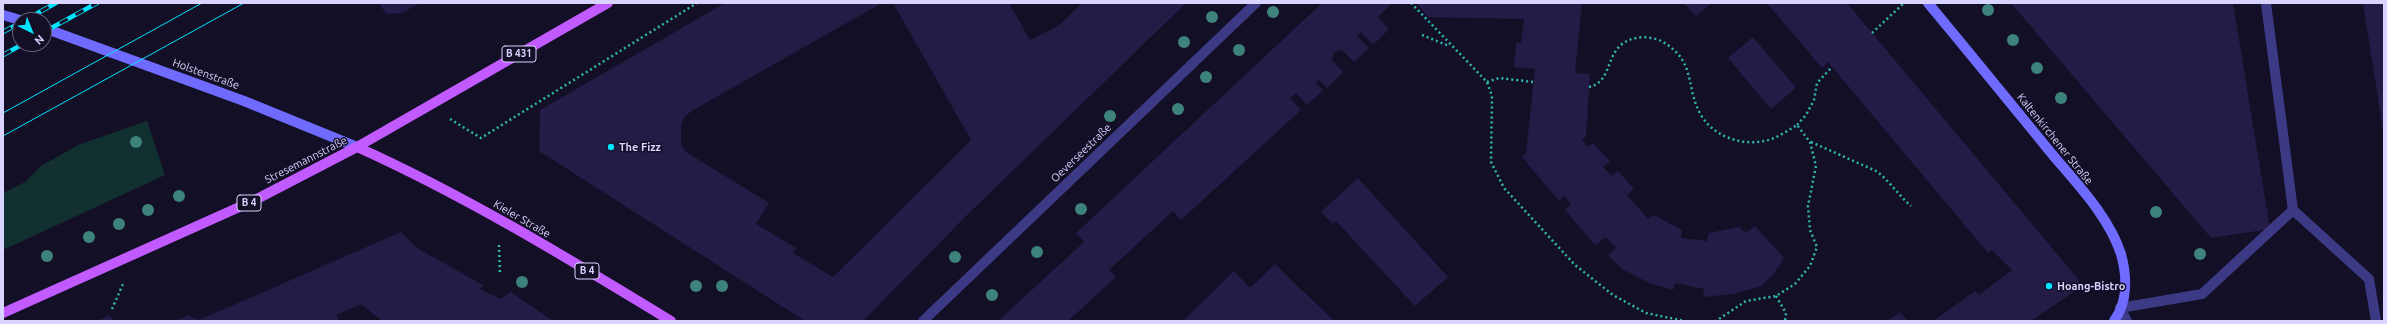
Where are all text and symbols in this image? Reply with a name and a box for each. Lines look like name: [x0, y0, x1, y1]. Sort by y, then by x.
north arrow: [12, 12, 52, 52]
text: N: [32, 33, 47, 47]
road number: B 431: [502, 46, 536, 62]
street label: Holstenstraße: [171, 56, 241, 92]
street label: Kaltenkirchener Straße: [2014, 91, 2096, 187]
street label: Oeverseestraße: [1048, 121, 1114, 185]
street label: Stresemannstraße: [263, 134, 349, 186]
place label: The Fizz: [619, 140, 661, 154]
marker: The Fizz: [606, 142, 616, 152]
road number: B 4: [237, 195, 261, 211]
street label: Kieler Straße: [491, 197, 553, 241]
road number: B 4: [575, 263, 599, 279]
place label: Hoang-Bistro: [2057, 279, 2125, 293]
marker: Hoang-Bistro: [2044, 281, 2054, 291]

